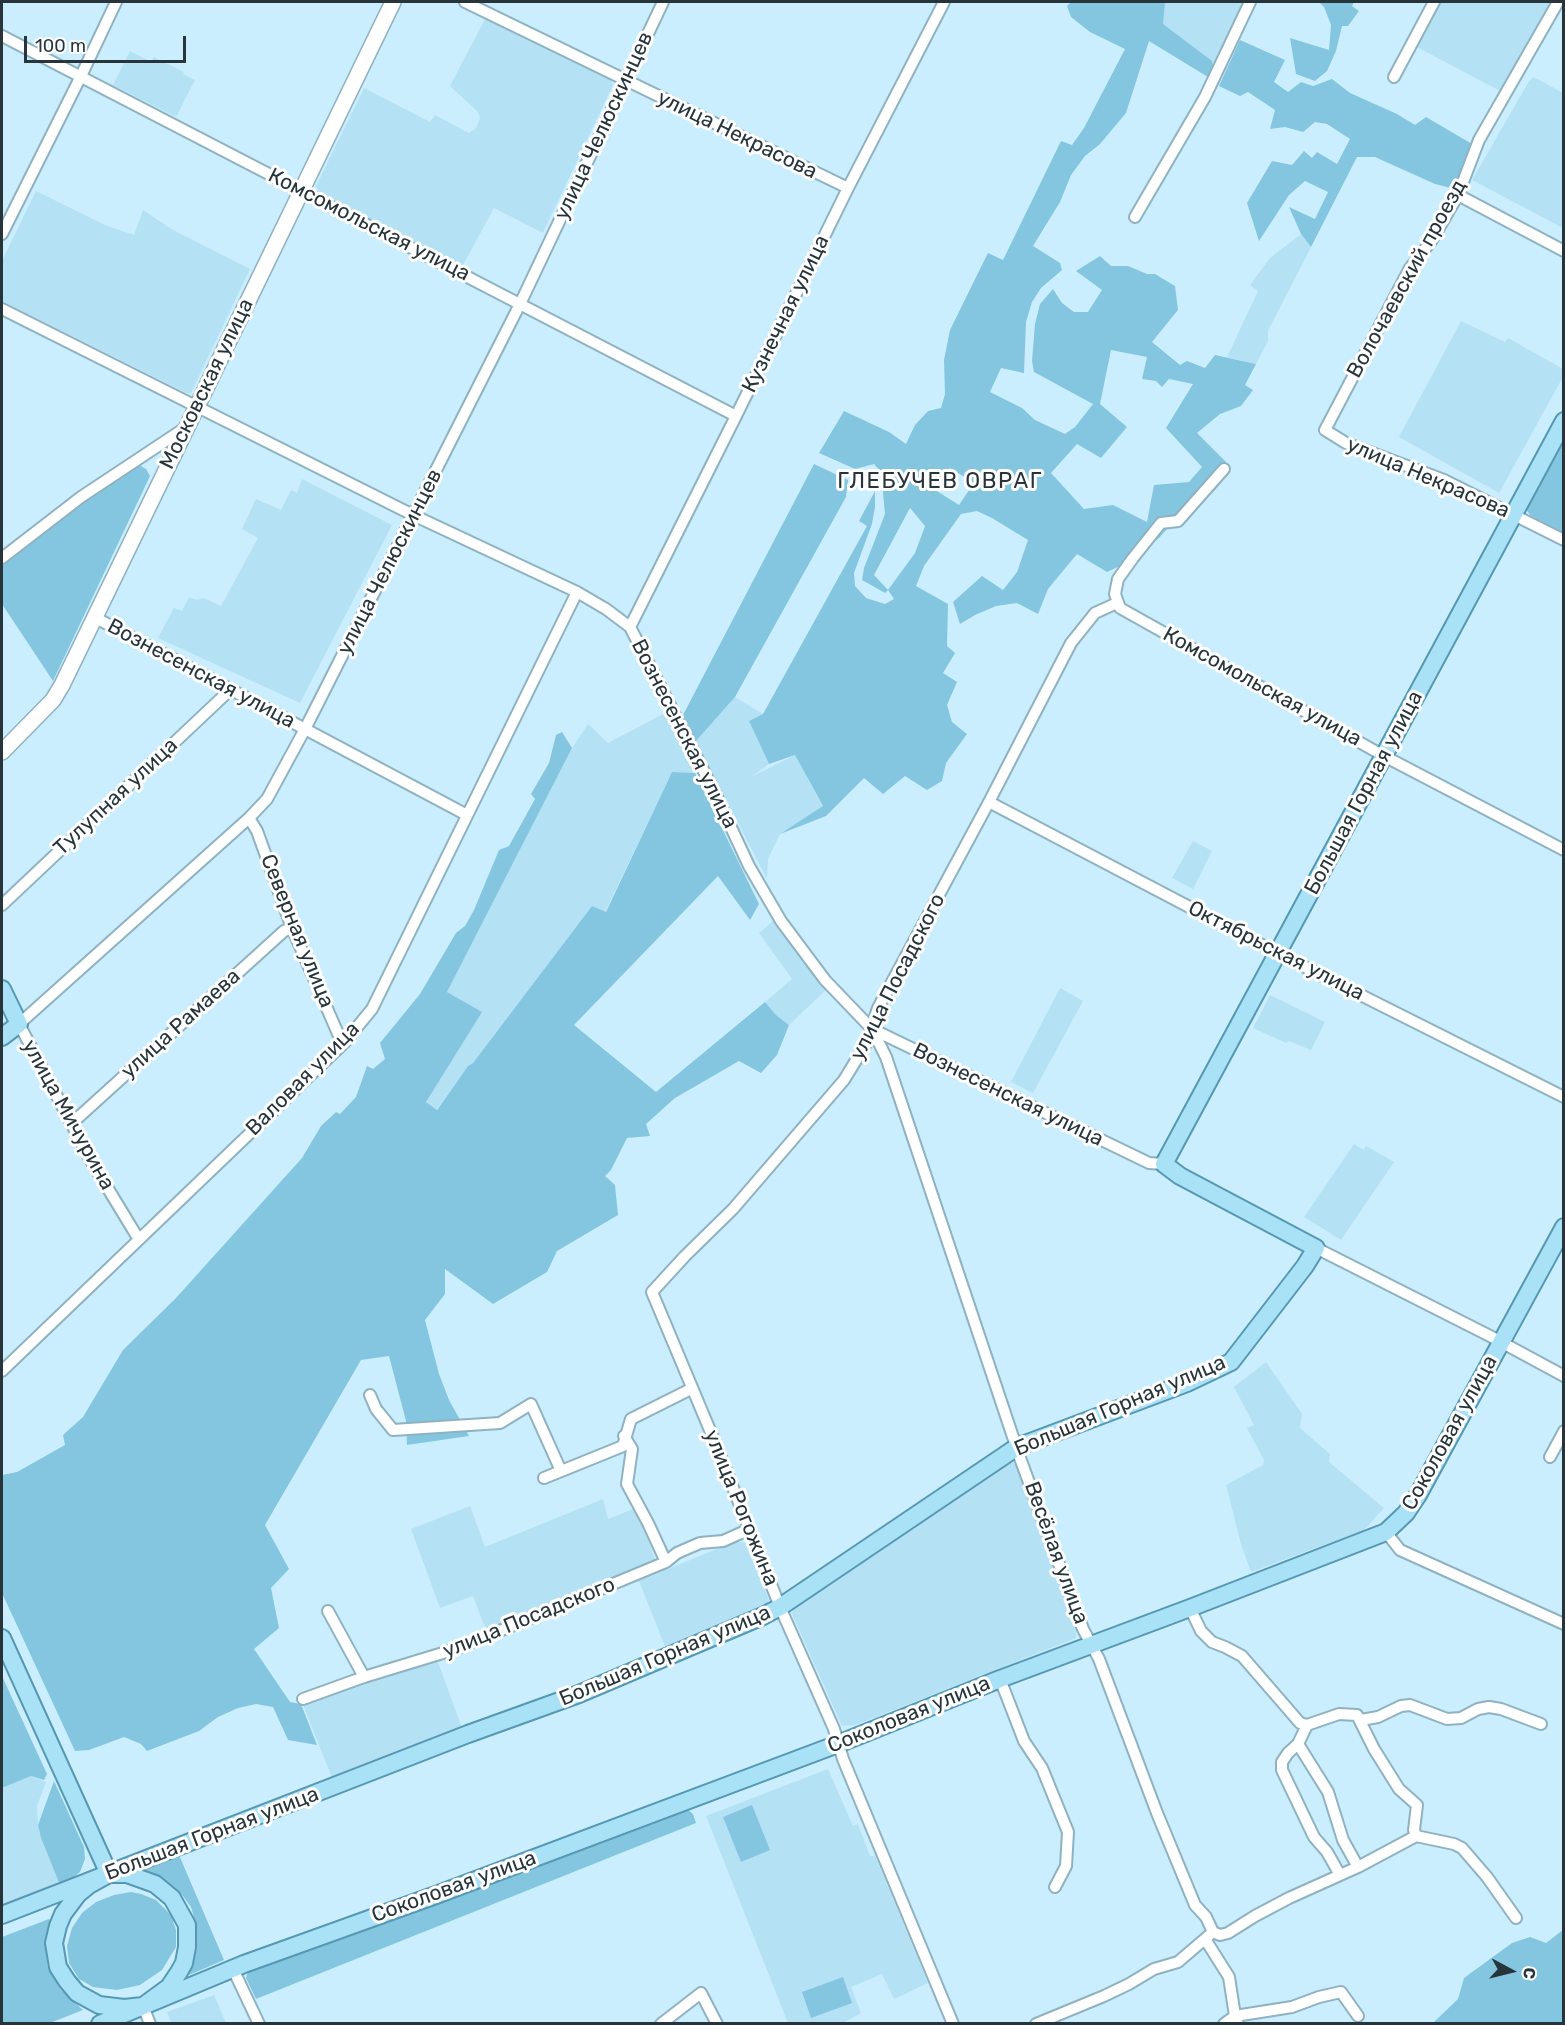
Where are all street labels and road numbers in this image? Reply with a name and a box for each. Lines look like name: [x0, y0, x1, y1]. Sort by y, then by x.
street label: улица Челюскинцев: [549, 28, 659, 224]
street label: улица Некрасова: [653, 85, 821, 185]
street label: Комсомольская улица: [264, 163, 474, 287]
street label: Волочаевский проезд: [1342, 176, 1472, 382]
street label: Кузнечная улица: [737, 231, 835, 397]
street label: Московская улица: [155, 295, 259, 473]
street label: улица Некрасова: [1343, 432, 1513, 524]
street label: улица Челюскинцев: [332, 465, 448, 659]
street label: Вознесенская улица: [103, 614, 299, 734]
street label: Комсомольская улица: [1158, 622, 1366, 752]
street label: Вознесенская улица: [625, 635, 743, 833]
street label: Большая Горная улица: [1300, 687, 1428, 899]
street label: Тулупная улица: [49, 733, 183, 861]
street label: Северная улица: [255, 851, 339, 1011]
street label: улица Посадского: [845, 889, 951, 1065]
street label: Октябрьская улица: [1184, 896, 1368, 1006]
street label: улица Рамаева: [116, 964, 246, 1084]
street label: Валовая улица: [241, 1017, 365, 1141]
street label: улица Мичурина: [16, 1036, 120, 1194]
street label: Вознесенская улица: [909, 1038, 1107, 1152]
street label: Большая Горная улица: [1011, 1350, 1229, 1462]
street label: Соколовая улица: [1397, 1351, 1503, 1515]
street label: улица Рогожина: [698, 1426, 784, 1590]
street label: Весёлая улица: [1019, 1478, 1093, 1628]
street label: улица Посадского: [439, 1572, 619, 1664]
street label: Большая Горная улица: [556, 1600, 774, 1712]
street label: Соколовая улица: [824, 1671, 994, 1759]
street label: Большая Горная улица: [102, 1782, 322, 1886]
street label: Соколовая улица: [368, 1846, 540, 1928]

